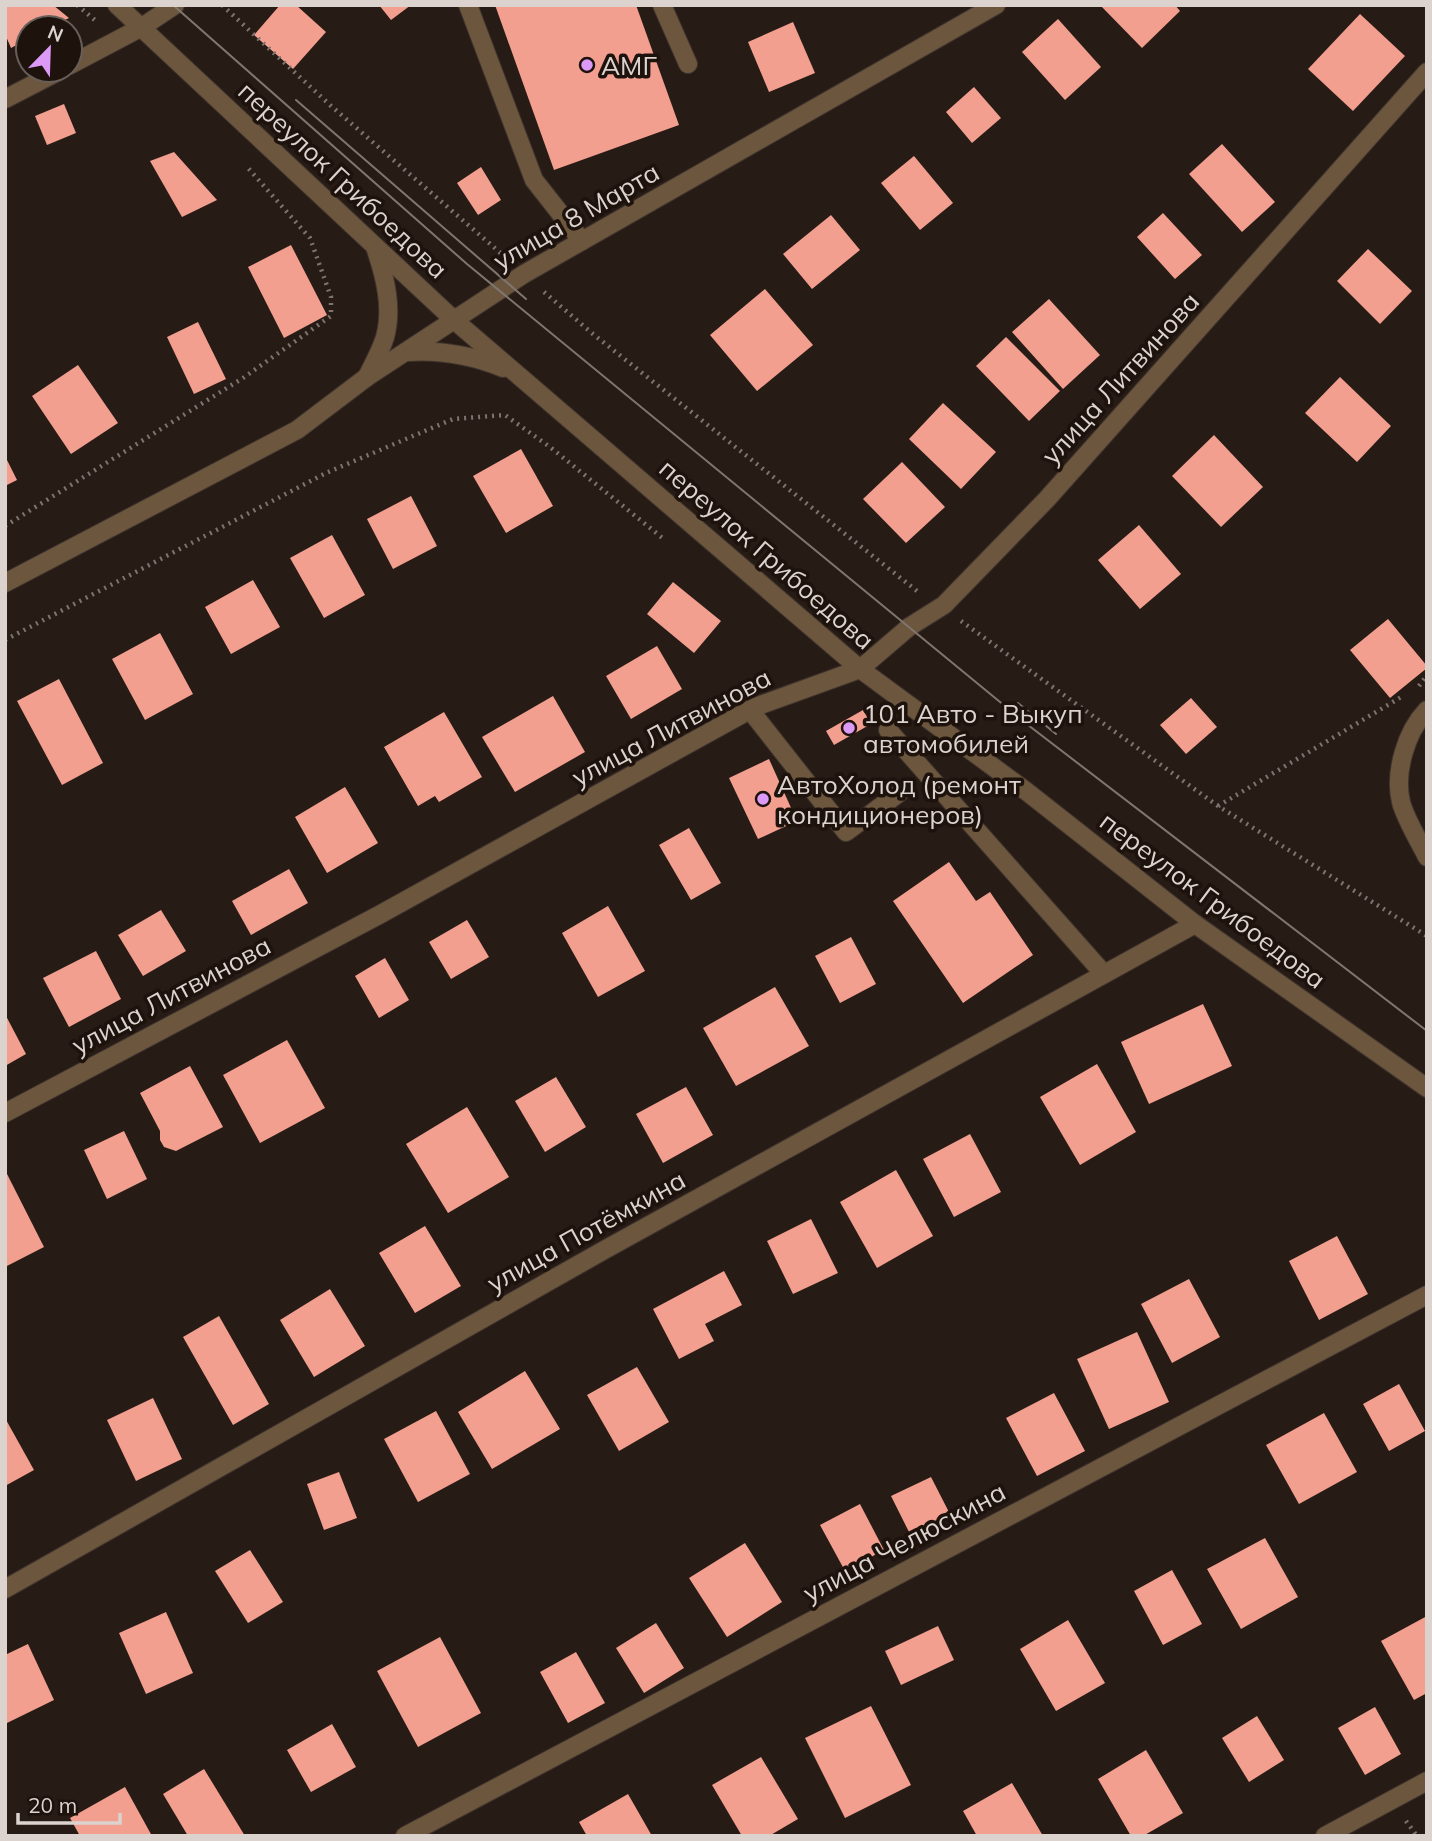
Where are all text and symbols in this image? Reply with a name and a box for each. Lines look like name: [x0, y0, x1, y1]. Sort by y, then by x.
north arrow: [14, 14, 84, 84]
text: N: [44, 20, 67, 47]
place label: АМГ: [601, 49, 657, 82]
marker: АМГ: [579, 57, 595, 73]
street label: переулок Грибоедова: [232, 74, 454, 286]
street label: улица 8 Марта: [487, 155, 665, 277]
street label: улица Литвинова: [1034, 285, 1206, 471]
street label: переулок Грибоедова: [653, 452, 881, 656]
street label: улица Литвинова: [566, 661, 776, 793]
place label: 101 Авто - Выкуп автомобилей: [863, 697, 1083, 760]
marker: 101 Авто - Выкуп автомобилей: [841, 720, 857, 736]
place label: АвтоХолод (ремонт кондиционеров): [777, 768, 1021, 831]
marker: АвтоХолод (ремонт кондиционеров): [755, 791, 771, 807]
street label: переулок Грибоедова: [1094, 804, 1332, 996]
street label: улица Литвинова: [66, 929, 276, 1061]
street label: улица Потёмкина: [481, 1163, 691, 1299]
street label: улица Челюскина: [797, 1475, 1011, 1609]
scale bar: [18, 1782, 119, 1826]
text: 20 m: [28, 1792, 77, 1818]

